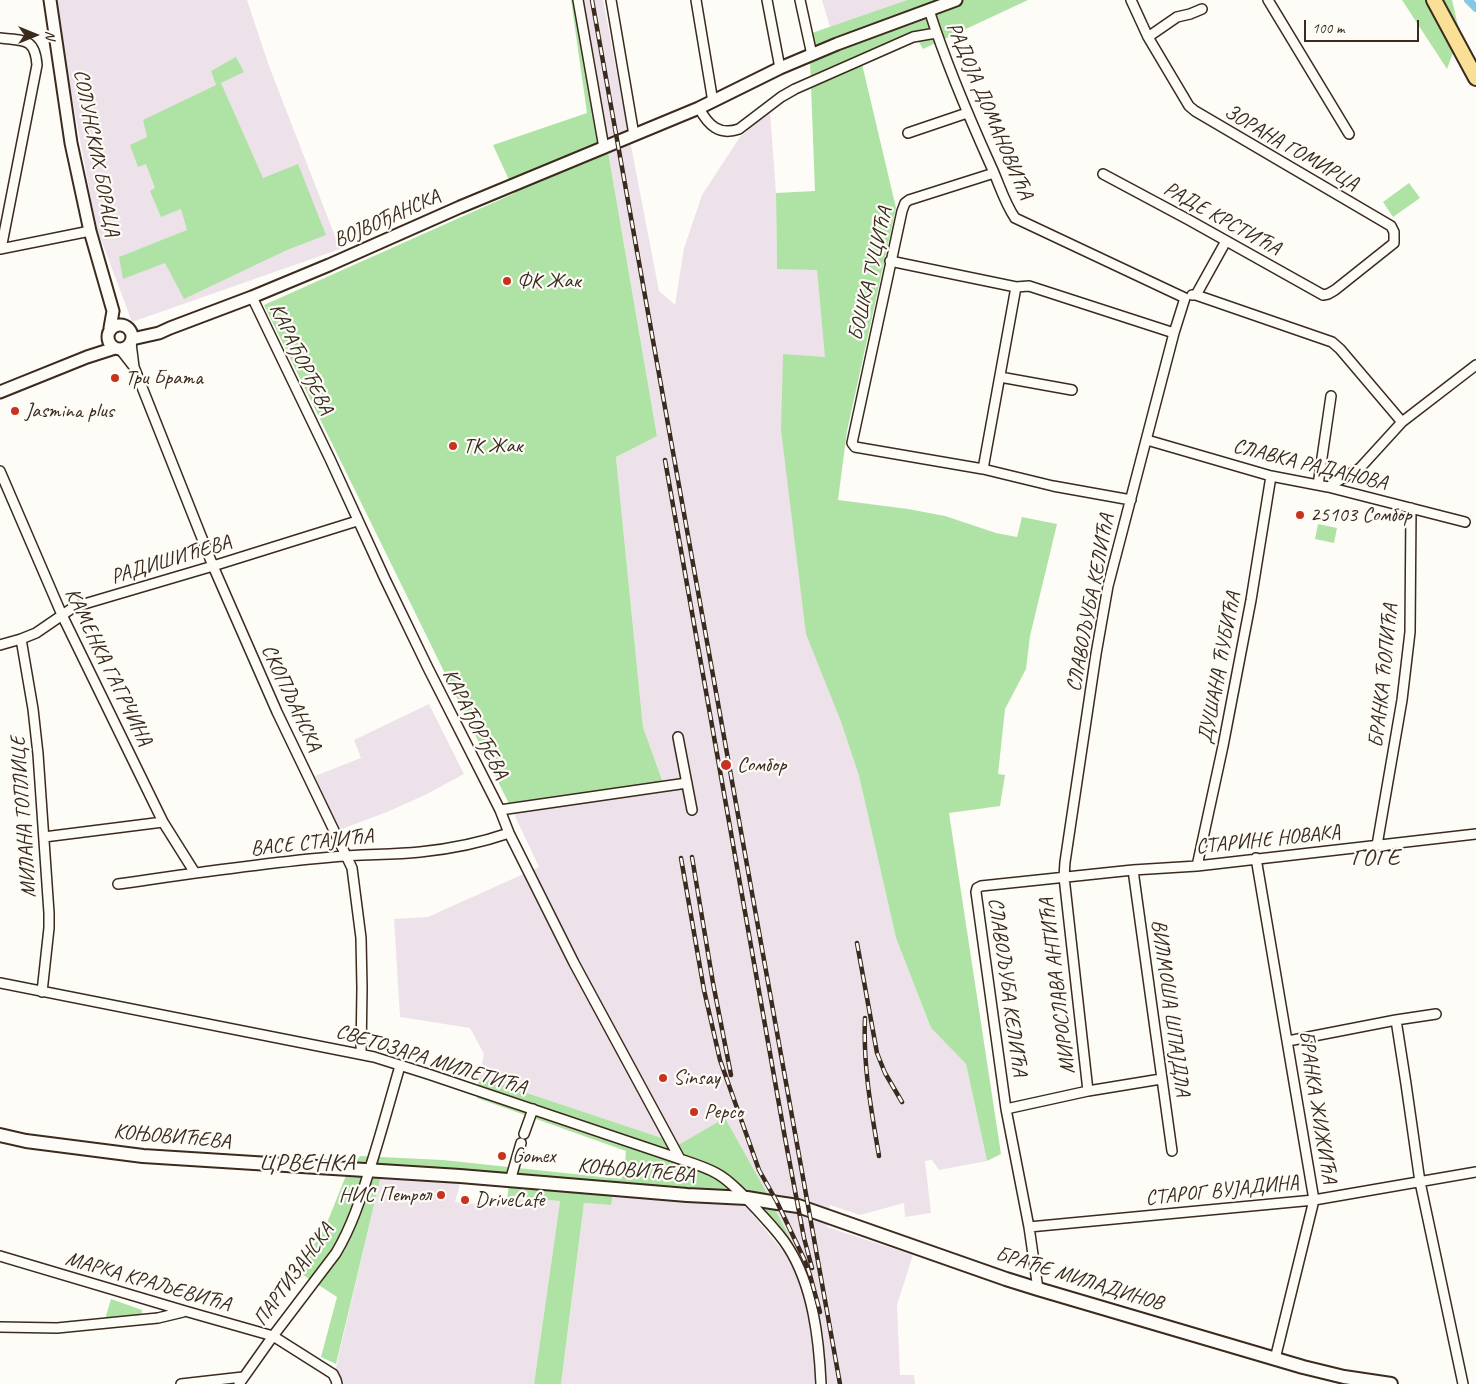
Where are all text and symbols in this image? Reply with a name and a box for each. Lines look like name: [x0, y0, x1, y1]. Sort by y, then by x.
north arrow: [10, 10, 60, 60]
scale bar: [1306, 10, 1421, 42]
street label: РАДОЈА ДОМАНОВИЋА: [940, 19, 1038, 203]
text: 100 m: [1312, 19, 1344, 38]
text: N: [42, 31, 59, 39]
street label: СОЛУНСКИХ БОРАЦА: [67, 67, 125, 239]
street label: ЗОРАНА ГОМИРЦА: [1219, 99, 1363, 197]
street label: РАДЕ КРСТИЋА: [1159, 177, 1285, 261]
street label: ВОЈВОЂАНСКА: [330, 184, 444, 254]
street label: БОШКА ТУЦИЋА: [843, 205, 899, 343]
place label: ФК Жак: [517, 268, 580, 294]
marker: ФК Жак: [501, 275, 513, 287]
street label: КАРАЂОРЂЕВА: [263, 299, 339, 419]
place label: Три Брата: [125, 365, 203, 391]
marker: Три Брата: [109, 372, 121, 384]
place label: Jasmina plus: [25, 398, 114, 424]
marker: Jasmina plus: [9, 405, 21, 417]
place label: ТК Жак: [463, 433, 522, 459]
street label: СЛАВКА РАДАНОВА: [1230, 434, 1390, 496]
marker: ТК Жак: [447, 440, 459, 452]
place label: 25103 Сомбор: [1310, 502, 1411, 528]
marker: 25103 Сомбор: [1294, 509, 1306, 521]
street label: СЛАВОЉУБА КЕЛИЋА: [1061, 512, 1121, 694]
street label: РАДИШИЋЕВА: [108, 530, 234, 590]
street label: КАМЕНКА ГАГРЧИНА: [59, 584, 157, 750]
street label: ДУШАНА ЋУБИЋА: [1193, 590, 1247, 746]
street label: БРАНКА ЋОПИЋА: [1364, 603, 1404, 749]
street label: СКОПЉАНСКА: [255, 641, 327, 755]
street label: КАРАЂОРЂЕВА: [436, 665, 514, 783]
street label: МИЛАНА ТОПЛИЦЕ: [6, 736, 42, 898]
place label: Сомбор: [737, 752, 786, 778]
marker: Сомбор: [719, 758, 733, 772]
street label: СТАРИНЕ НОВАКА: [1195, 820, 1341, 860]
street label: ВАСЕ СТАЈИЋА: [249, 824, 375, 862]
district label: ГОГЕ: [1350, 845, 1402, 873]
street label: СЛАВОЉУБА КЕЛИЋА: [982, 896, 1032, 1078]
street label: МИРОСЛАВА АНТИЋА: [1035, 897, 1081, 1075]
street label: ВИЛМОША ШПАЈДЛА: [1145, 918, 1195, 1098]
street label: СВЕТОЗАРА МИЛЕТИЋА: [333, 1019, 529, 1101]
street label: БРАНКА ЖИЖИЋА: [1292, 1029, 1342, 1185]
place label: Sinsay: [673, 1065, 720, 1091]
marker: Sinsay: [657, 1072, 669, 1084]
place label: Pepco: [704, 1099, 743, 1125]
marker: Pepco: [688, 1106, 700, 1118]
street label: КОЊОВИЋЕВА: [113, 1119, 231, 1155]
place label: Gomex: [512, 1143, 555, 1169]
district label: ЦРВЕНКА: [258, 1150, 356, 1178]
marker: Gomex: [496, 1150, 508, 1162]
street label: КОЊОВИЋЕВА: [577, 1153, 695, 1189]
street label: СТАРОГ ВУЈАДИНА: [1144, 1170, 1300, 1212]
place label: НИС Петрол: [339, 1182, 431, 1208]
place label: DriveCafe: [475, 1187, 544, 1213]
marker: НИС Петрол: [435, 1189, 447, 1201]
marker: DriveCafe: [459, 1194, 471, 1206]
street label: ПАРТИЗАНСКА: [248, 1219, 340, 1331]
street label: БРАЋЕ МИЛАДИНОВ: [992, 1242, 1166, 1316]
street label: МАРКА КРАЉЕВИЋА: [63, 1246, 233, 1318]

